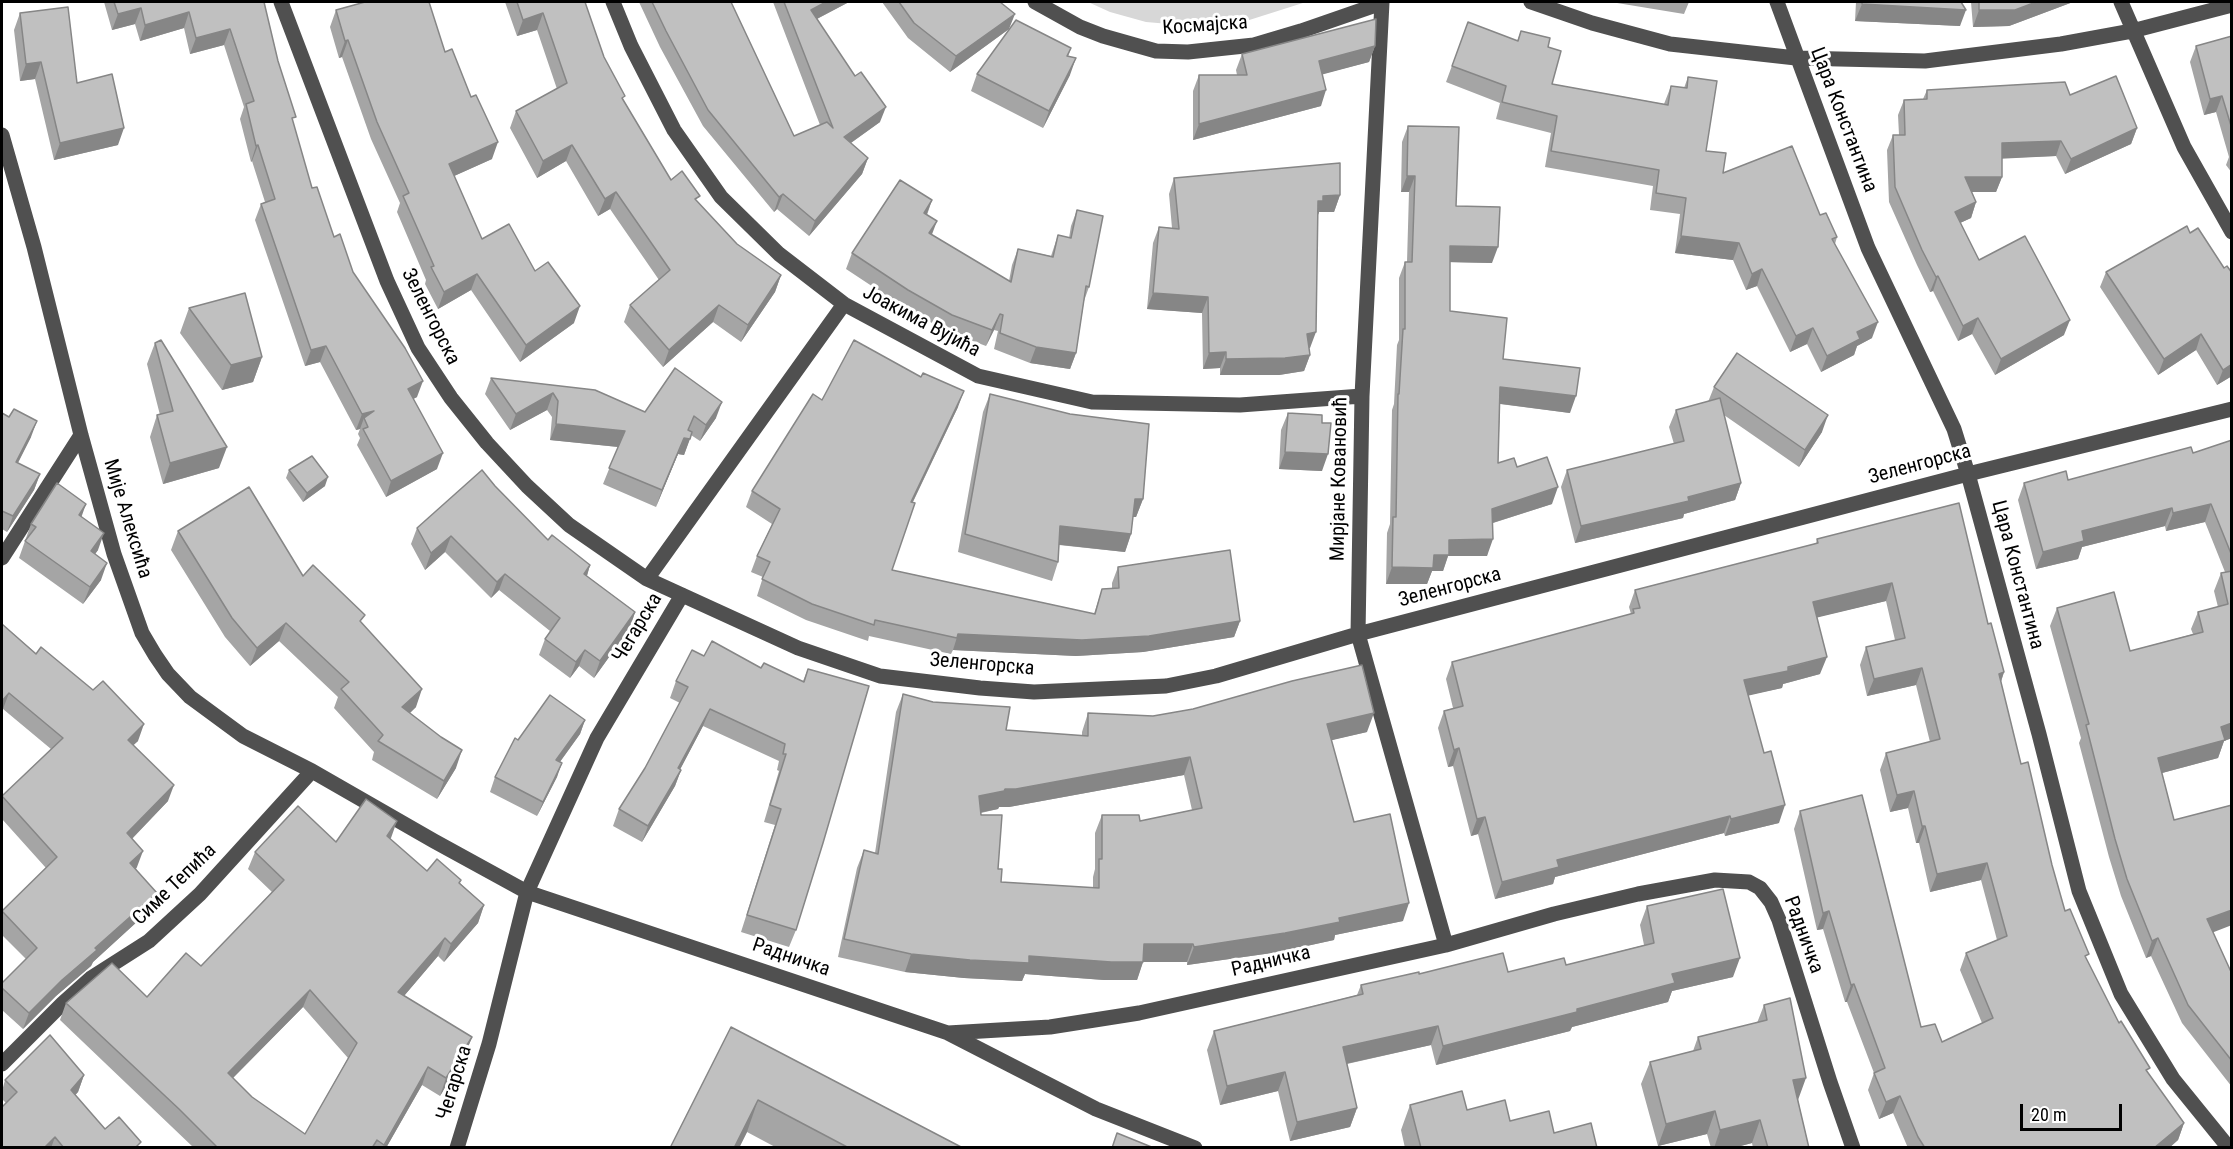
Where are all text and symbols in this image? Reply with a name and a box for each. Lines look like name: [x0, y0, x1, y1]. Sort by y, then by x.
street label: Космајска: [1161, 11, 1249, 41]
street label: Цара Константина: [1804, 44, 1882, 196]
street label: Зеленгорска: [395, 265, 465, 369]
street label: Јоакима Вујића: [858, 281, 984, 363]
street label: Мирјане Ковановић: [1327, 397, 1353, 561]
street label: Зеленгорска: [1866, 440, 1974, 490]
street label: Мије Алексића: [97, 456, 157, 582]
street label: Цара Константина: [1986, 498, 2048, 652]
street label: Зеленгорска: [1396, 563, 1504, 613]
street label: Чегарска: [608, 589, 668, 667]
street label: Зеленгорска: [929, 648, 1035, 682]
street label: Симе Тепића: [128, 839, 222, 931]
street label: Радничка: [1778, 893, 1828, 977]
street label: Радничка: [749, 934, 833, 982]
street label: Радничка: [1229, 941, 1313, 983]
street label: Чегарска: [432, 1043, 478, 1123]
scale bar: [2023, 1092, 2125, 1130]
text: 20 m: [2031, 1104, 2066, 1125]

